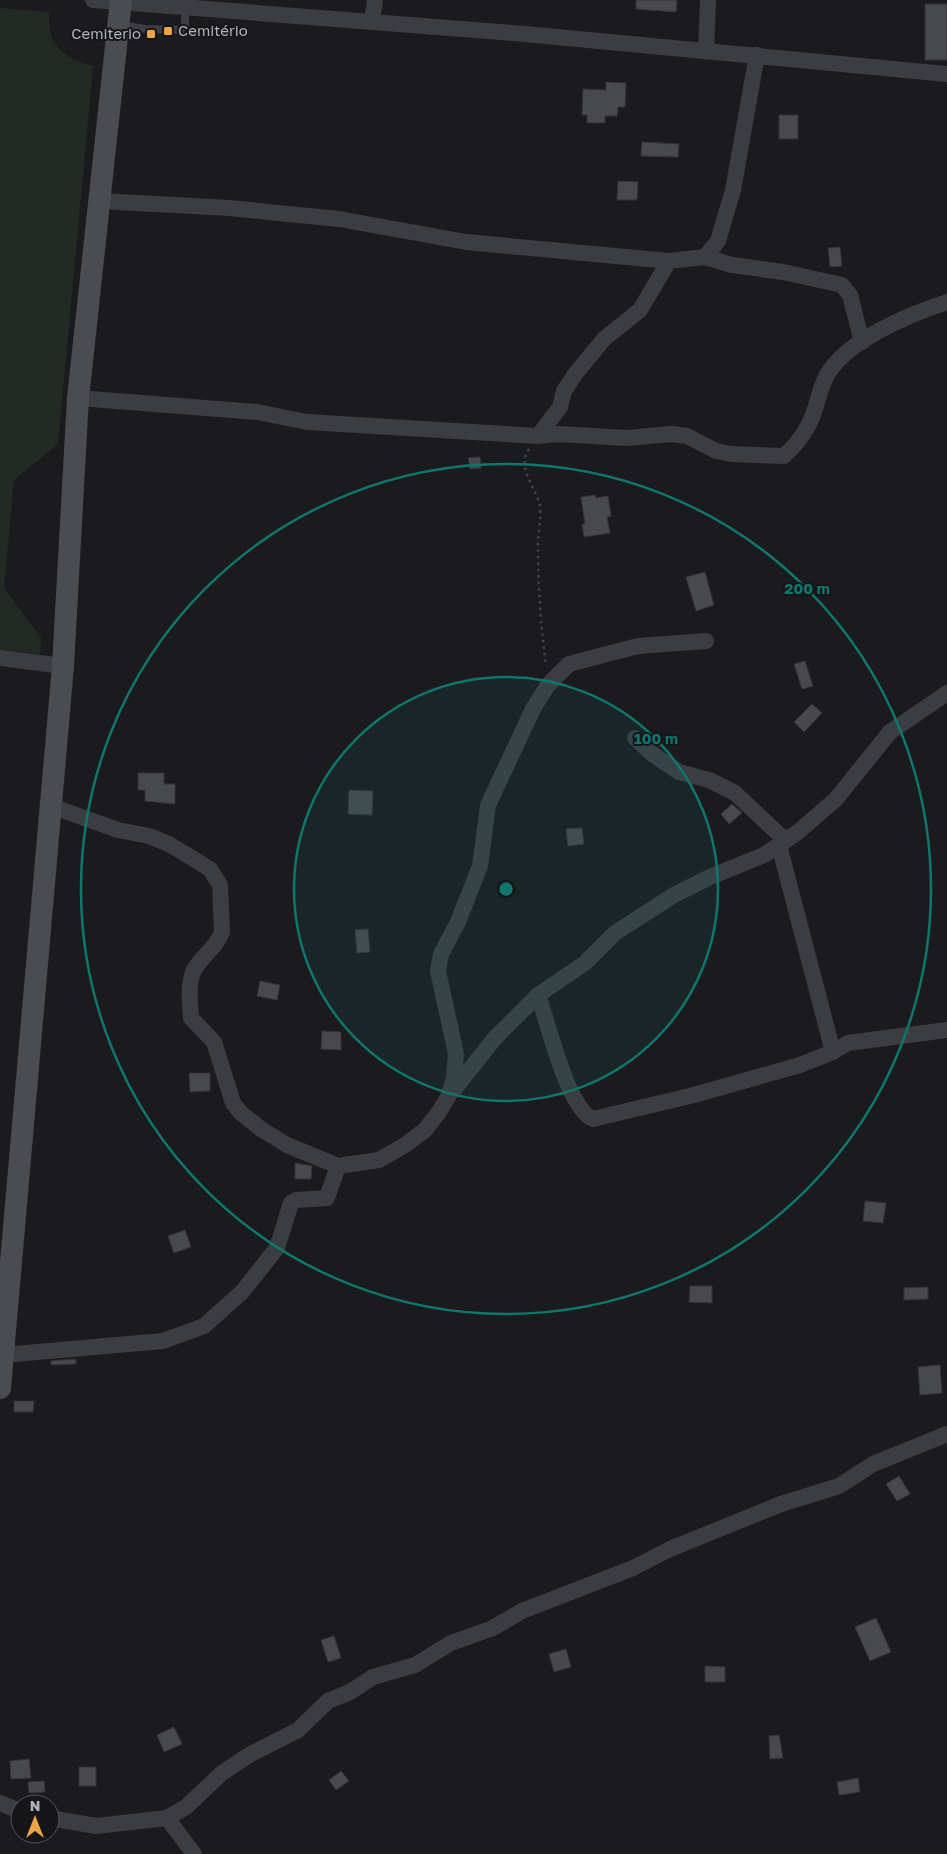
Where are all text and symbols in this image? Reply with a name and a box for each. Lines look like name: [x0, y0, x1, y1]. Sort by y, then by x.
place label: Cemitério: [178, 21, 248, 39]
place label: Cemiterio: [71, 24, 141, 42]
marker: Cemitério: [162, 25, 174, 37]
marker: Cemiterio: [145, 28, 157, 40]
text: 200 m: [784, 579, 830, 597]
text: 100 m: [634, 729, 678, 747]
centre of rings: [497, 880, 515, 898]
north arrow: [10, 1794, 60, 1844]
text: N: [30, 1797, 40, 1814]

